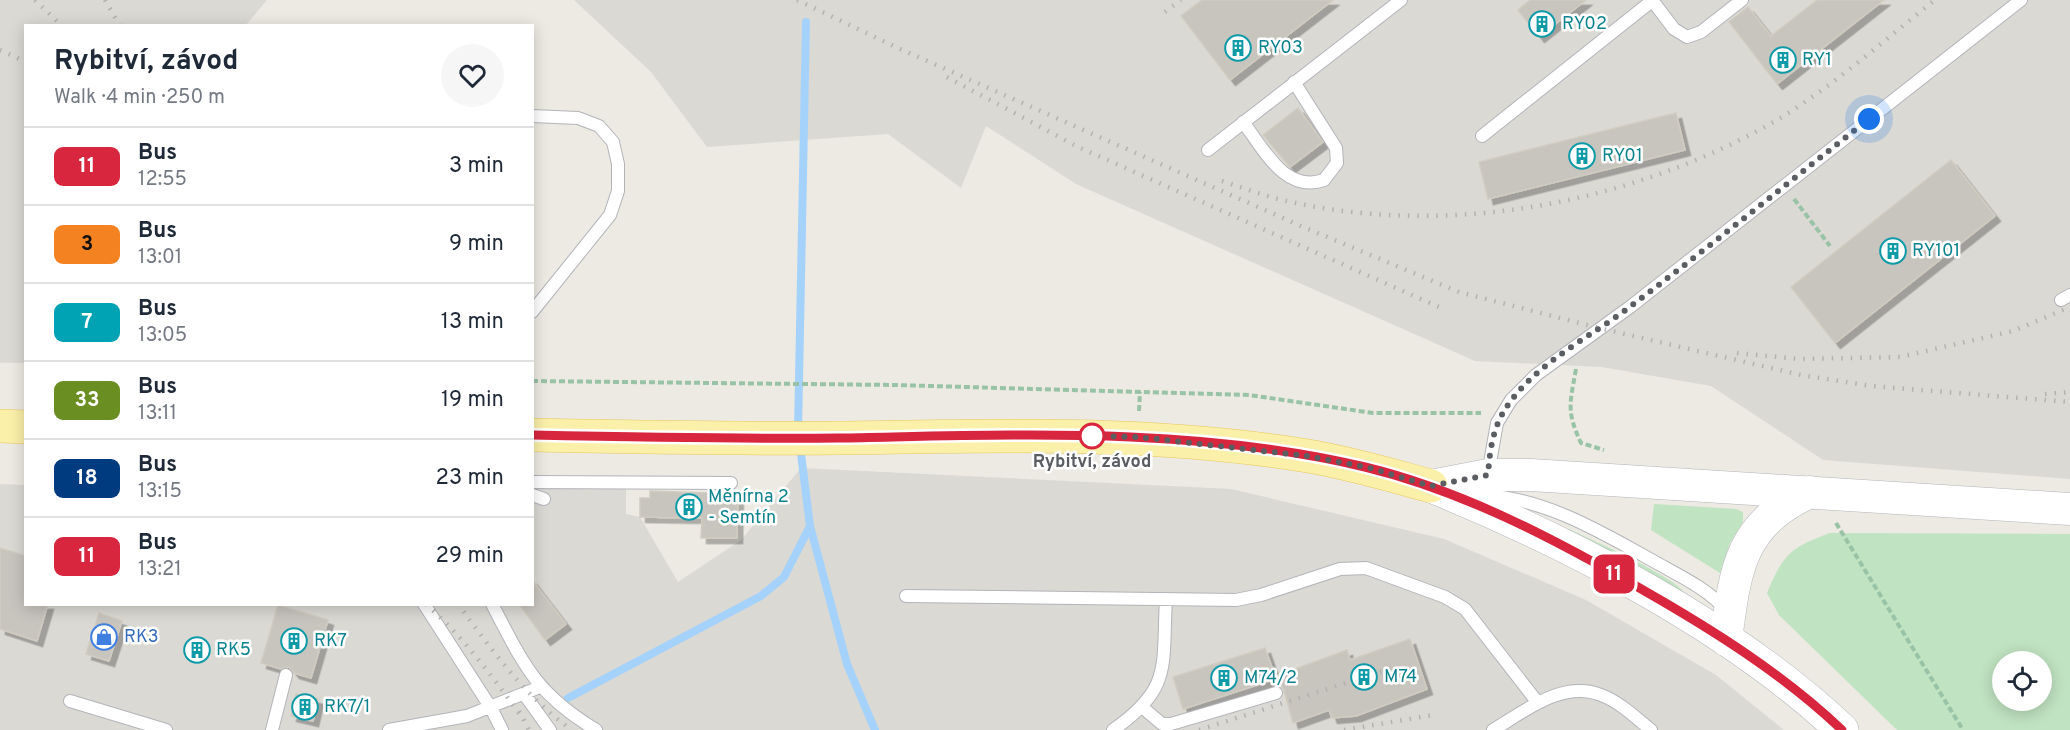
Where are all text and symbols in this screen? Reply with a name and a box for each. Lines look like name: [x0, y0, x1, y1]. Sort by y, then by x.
building icon: RY02: [1527, 9, 1557, 39]
place label: RY02: [1562, 13, 1607, 36]
building icon: RY03: [1223, 33, 1253, 63]
place label: RY03: [1258, 37, 1303, 60]
text: Rybitví, závod: [54, 44, 239, 80]
button: heart: [441, 44, 504, 107]
building icon: RY1: [1768, 45, 1798, 75]
place label: RY1: [1802, 49, 1832, 72]
text: Walk · 4 min · 250 m: [54, 85, 225, 111]
your location: [1854, 104, 1884, 134]
text: Bus: [138, 140, 177, 167]
building icon: RY01: [1567, 141, 1597, 171]
place label: RY01: [1602, 145, 1643, 168]
text: 11: [79, 153, 95, 180]
text: 3 min: [449, 153, 504, 180]
text: 12:55: [138, 167, 187, 193]
text: Bus: [138, 218, 177, 245]
text: 3: [81, 231, 93, 258]
text: 9 min: [449, 231, 504, 258]
building icon: RY101: [1878, 236, 1908, 266]
place label: RY101: [1912, 240, 1960, 263]
text: 13:01: [138, 245, 182, 271]
text: Bus: [138, 296, 177, 323]
text: 7: [81, 309, 93, 336]
text: 13 min: [441, 309, 504, 336]
text: 13:05: [138, 323, 187, 349]
text: Bus: [138, 374, 177, 401]
text: 33: [74, 387, 100, 414]
text: 19 min: [441, 387, 504, 414]
text: 13:11: [138, 401, 177, 427]
marker: Rybitví, závod: [1079, 423, 1105, 449]
place label: Rybitví, závod: [1033, 451, 1151, 474]
text: Bus: [138, 452, 177, 479]
text: 18: [76, 465, 98, 492]
text: 23 min: [436, 465, 504, 492]
text: 13:15: [138, 479, 182, 505]
place label: Měnírna 2 - Semtín: [708, 486, 789, 530]
building icon: Měnírna 2 - Semtín: [674, 492, 704, 522]
text: Bus: [138, 530, 177, 557]
text: 11: [79, 543, 95, 570]
text: 29 min: [436, 543, 504, 570]
line badge: 11: [1587, 554, 1641, 594]
text: 13:21: [138, 557, 182, 583]
text: 11: [1606, 561, 1622, 588]
shop icon: RK3: [89, 622, 119, 652]
place label: RK3: [124, 626, 159, 649]
building icon: RK7: [279, 626, 309, 656]
place label: RK7: [314, 630, 347, 653]
building icon: RK5: [182, 635, 212, 665]
place label: RK5: [216, 639, 251, 662]
map controls: [1992, 651, 2052, 711]
button: locate: [1992, 651, 2052, 711]
building icon: M74: [1349, 662, 1379, 692]
building icon: M74/2: [1209, 663, 1239, 693]
place label: M74: [1384, 666, 1417, 689]
place label: M74/2: [1244, 667, 1297, 690]
building icon: RK7/1: [290, 692, 320, 722]
place label: RK7/1: [324, 696, 370, 719]

